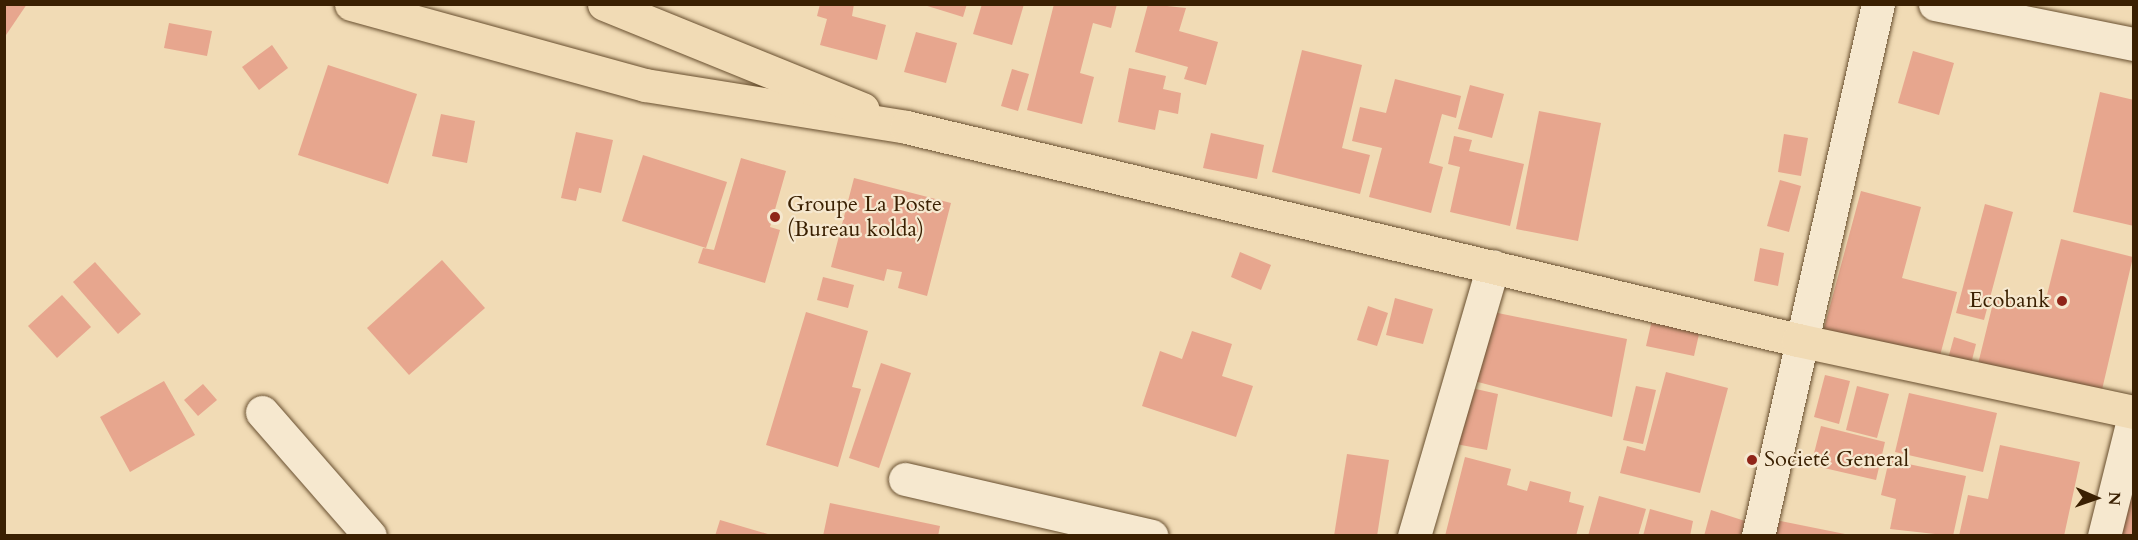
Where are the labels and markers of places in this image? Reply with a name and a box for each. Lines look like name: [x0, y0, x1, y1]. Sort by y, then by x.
place label: Groupe La Poste (Bureau kolda): [787, 191, 942, 242]
marker: Groupe La Poste (Bureau kolda): [768, 210, 782, 224]
place label: Ecobank: [1969, 288, 2050, 314]
marker: Ecobank: [2055, 294, 2069, 308]
place label: Societé General: [1764, 447, 1909, 473]
marker: Societé General: [1745, 453, 1759, 467]

